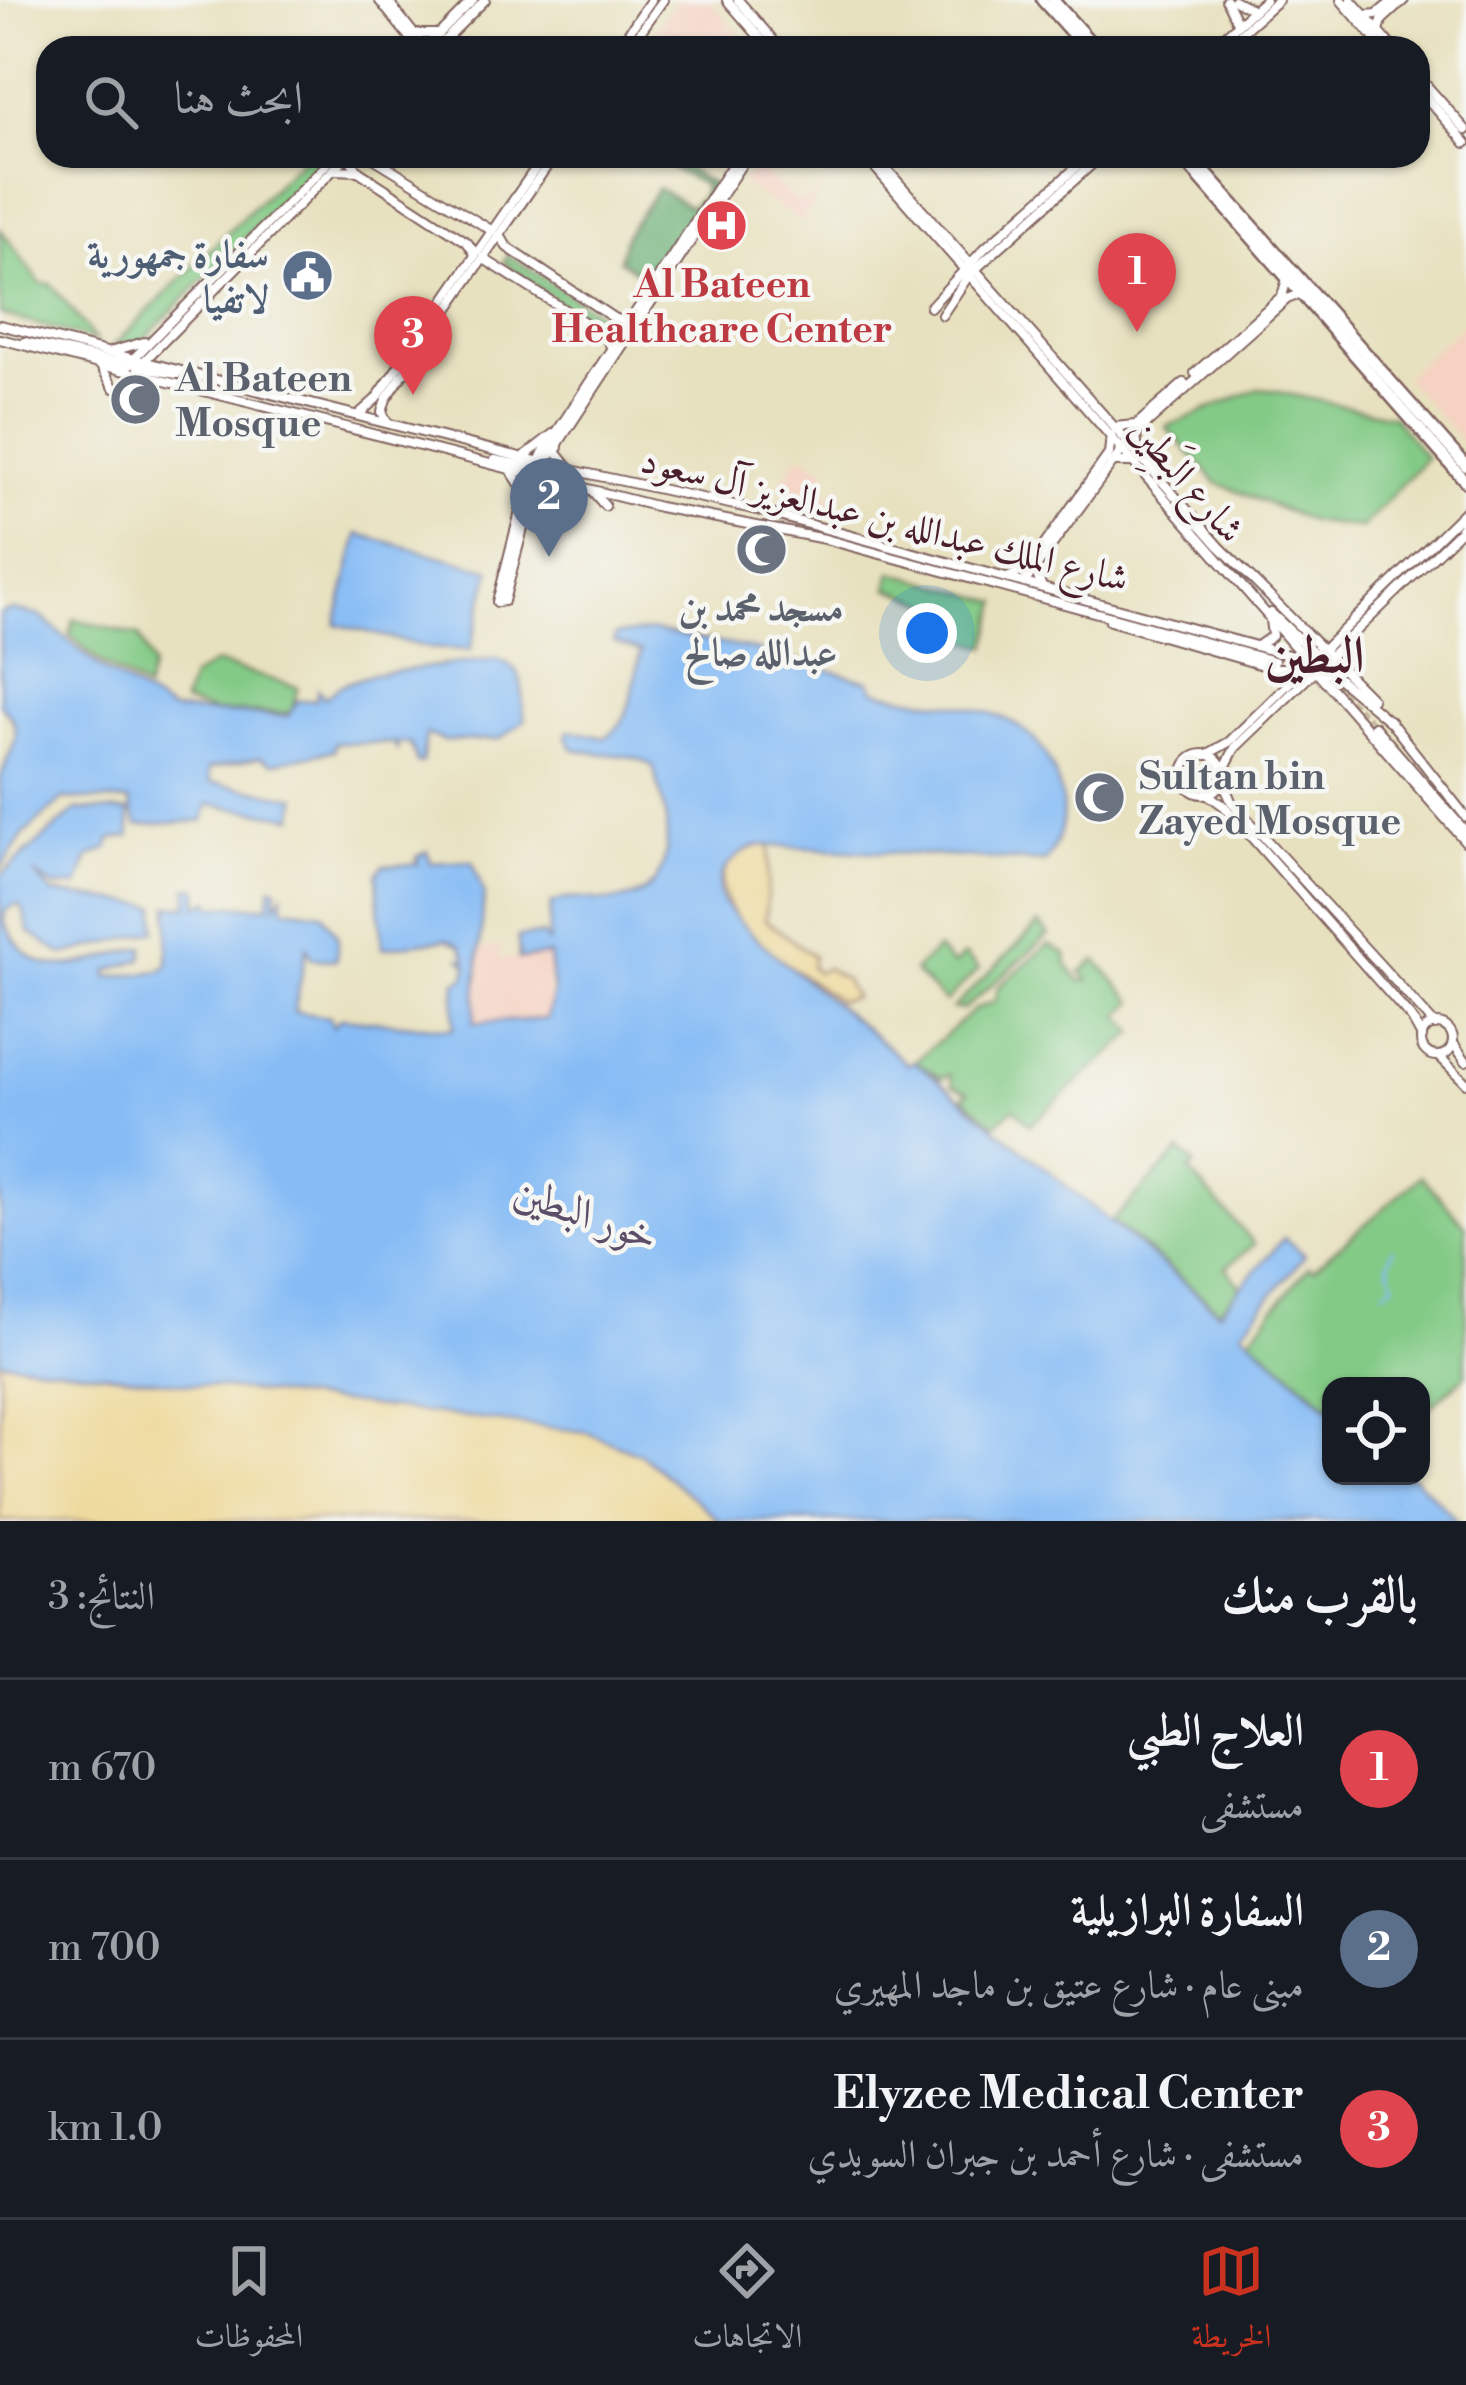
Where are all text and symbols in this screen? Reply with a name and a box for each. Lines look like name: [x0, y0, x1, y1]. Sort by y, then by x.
search box: [36, 36, 1430, 168]
icon: search: [78, 69, 144, 135]
text: ابحث هنا: [174, 71, 303, 128]
hospital icon: Al Bateen Healthcare Center: [694, 198, 750, 254]
place label: سفارة جمهورية لاتفيا: [87, 231, 269, 325]
pin: 1: [1098, 233, 1176, 332]
public building icon: سفارة جمهورية لاتفيا: [280, 247, 336, 303]
place label: Al Bateen Healthcare Center: [551, 261, 893, 355]
pin: 3: [374, 296, 452, 395]
place label: Al Bateen Mosque: [174, 355, 352, 449]
mosque icon: Al Bateen Mosque: [108, 371, 164, 427]
street label: شارع البَطِين: [1113, 404, 1258, 559]
street label: شارع الملك عبدالله بن عبدالعزيز آل سعود: [634, 436, 1133, 611]
pin: 2: [510, 458, 588, 557]
mosque icon: مسجد محمد بن عبدالله صالح: [733, 521, 789, 577]
place label: مسجد محمد بن عبدالله صالح: [678, 584, 844, 685]
your location: [897, 603, 957, 663]
district label: البطين: [1265, 625, 1365, 689]
place label: Sultan bin Zayed Mosque: [1139, 753, 1401, 847]
mosque icon: Sultan bin Zayed Mosque: [1072, 769, 1128, 825]
water label: خور البطين: [507, 1166, 665, 1265]
map controls: [1322, 1377, 1430, 1485]
button: locate: [1322, 1377, 1430, 1485]
text: بالقرب منك: [1221, 1565, 1418, 1629]
text: النتائج: 3: [48, 1573, 155, 1622]
text: العلاج الطبي: [1127, 1703, 1304, 1760]
text: 670 m: [48, 1744, 156, 1793]
text: 1: [1370, 1744, 1388, 1793]
text: مستشفى: [1200, 1782, 1304, 1831]
text: السفارة البرازيلية: [1071, 1883, 1304, 1940]
text: 700 m: [48, 1924, 161, 1973]
text: 2: [1367, 1924, 1391, 1973]
text: مبنى عام · شارع عتيق بن ماجد المهيري: [833, 1962, 1304, 2011]
text: Elyzee Medical Center: [833, 2066, 1304, 2123]
text: 1.0 km: [48, 2104, 163, 2153]
text: 3: [1367, 2104, 1391, 2153]
text: مستشفى · شارع أحمد بن جبران السويدي: [807, 2131, 1304, 2180]
tab: المحفوظات: [194, 2238, 303, 2368]
tab: الاتجاهات: [692, 2238, 802, 2368]
tab: الخريطة: [1191, 2238, 1272, 2368]

